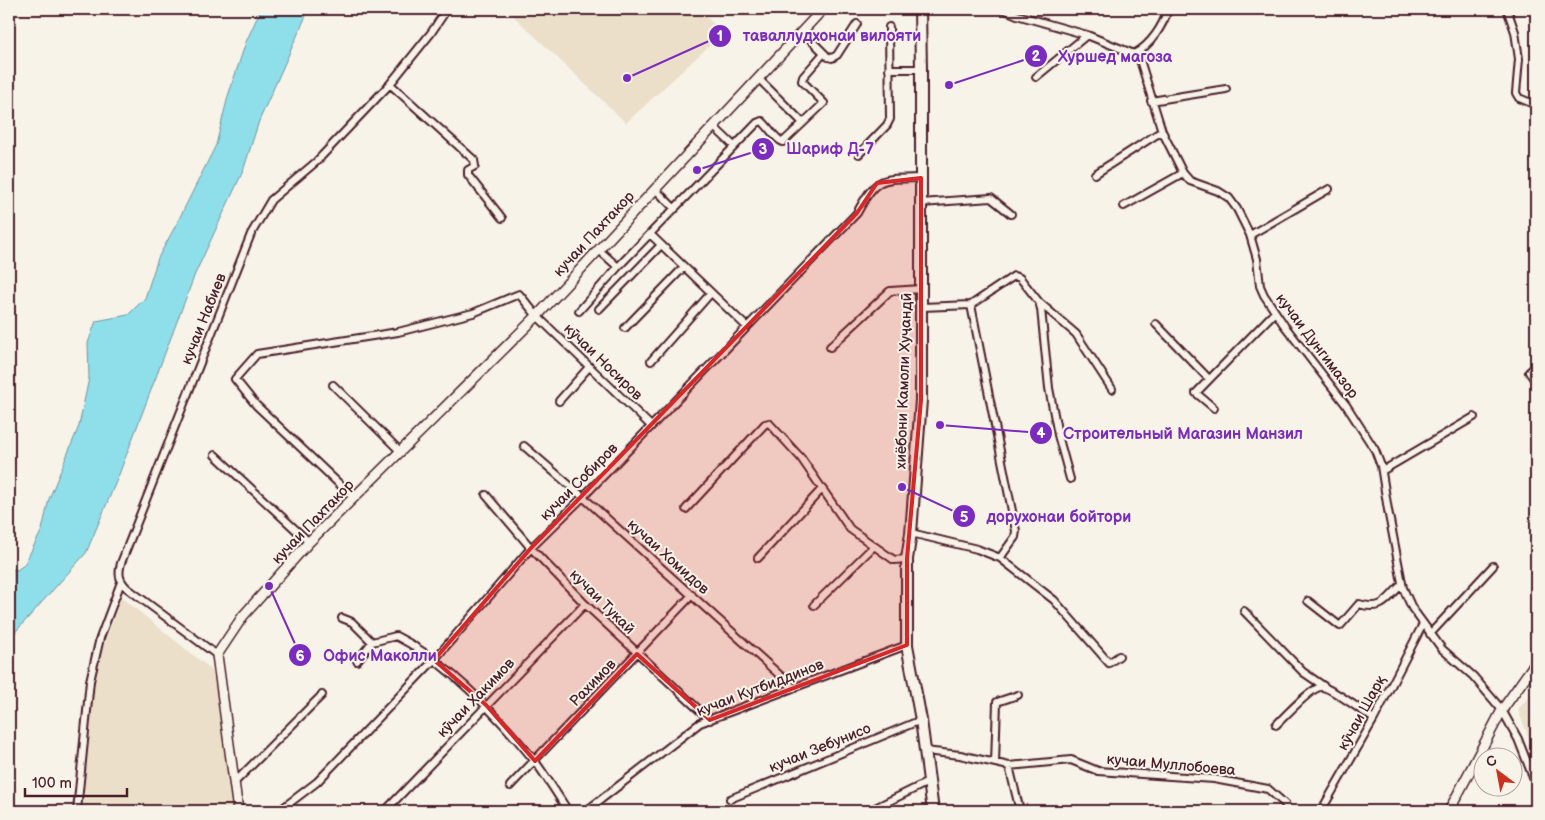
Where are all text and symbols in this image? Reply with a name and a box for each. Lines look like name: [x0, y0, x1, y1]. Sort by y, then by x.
callout: таваллудхонаи вилояти: [708, 20, 931, 51]
text: 1: [717, 27, 723, 46]
text: таваллудхонаи вилояти: [743, 27, 921, 46]
callout: Хуршед магоза: [1023, 41, 1182, 72]
text: 2: [1032, 47, 1041, 66]
text: Хуршед магоза: [1057, 48, 1173, 67]
callout: Шариф Д-7: [751, 133, 884, 164]
text: 3: [759, 140, 768, 159]
text: Шариф Д-7: [786, 140, 874, 159]
street label: кучаи Пахтакор: [549, 187, 639, 281]
street label: кучаи Набиев: [177, 270, 231, 367]
street label: кучаи Дунгимазор: [1271, 290, 1363, 403]
street label: хиёбони Камоли Хуҷандӣ: [891, 293, 917, 469]
street label: кӯчаи Носиров: [560, 320, 647, 405]
callout: Строительный Магазин Манзил: [1028, 418, 1313, 449]
text: 4: [1037, 424, 1046, 443]
text: Строительный Магазин Манзил: [1063, 425, 1303, 444]
street label: кучаи Собиров: [536, 439, 622, 525]
street label: кучаи Пахтакор: [268, 475, 359, 568]
callout: дорухонаи бойтори: [952, 501, 1141, 532]
text: 5: [960, 508, 969, 527]
text: дорухонаи бойтори: [986, 508, 1131, 527]
street label: кучаи Хомидов: [623, 515, 713, 599]
street label: кучаи Тукай: [565, 565, 639, 639]
callout: Офис Маколли: [288, 640, 446, 671]
text: 6: [295, 647, 305, 666]
text: Офис Маколли: [323, 647, 437, 666]
street label: кӯчаи Хакимов: [433, 654, 519, 742]
street label: Рахимов: [566, 655, 620, 711]
street label: кучаи Кутбиддинов: [694, 655, 826, 721]
street label: кӯчаи Шарқ: [1334, 672, 1391, 754]
street label: кучаи Зебунисо: [766, 719, 874, 777]
north arrow: [1472, 748, 1522, 798]
street label: кучаи Муллобоева: [1106, 750, 1236, 780]
text: С: [1483, 751, 1500, 771]
scale bar: [25, 765, 128, 797]
text: 100 m: [32, 774, 72, 793]

